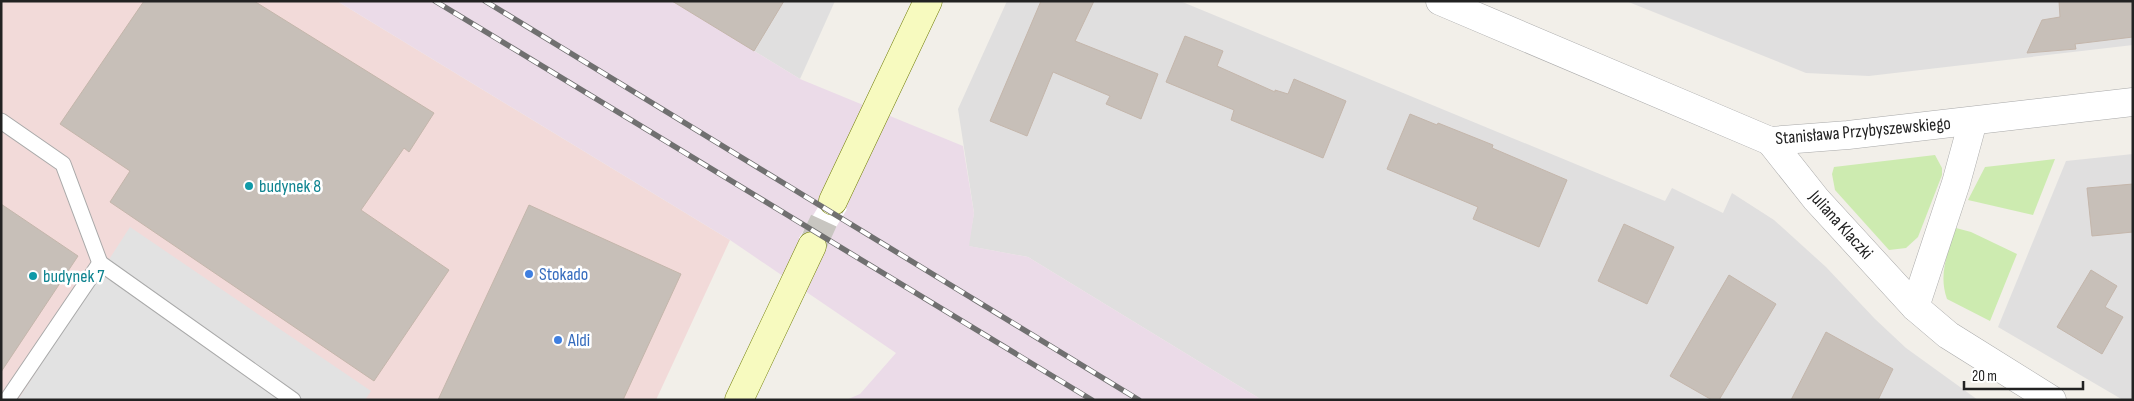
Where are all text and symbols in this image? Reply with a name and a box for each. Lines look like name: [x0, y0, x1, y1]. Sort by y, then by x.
street label: Stanisława Przybyszewskiego: [1774, 113, 1952, 149]
place label: budynek 8: [259, 176, 321, 197]
marker: budynek 8: [243, 180, 255, 192]
street label: Juliana Klaczki: [1804, 186, 1877, 264]
place label: Stokado: [539, 264, 588, 285]
place label: budynek 7: [43, 266, 105, 287]
marker: Stokado: [523, 268, 535, 280]
marker: budynek 7: [27, 270, 39, 282]
place label: Aldi: [567, 330, 590, 351]
marker: Aldi: [552, 334, 564, 346]
scale bar: [1964, 358, 2083, 390]
text: 20 m: [1972, 367, 1997, 386]

